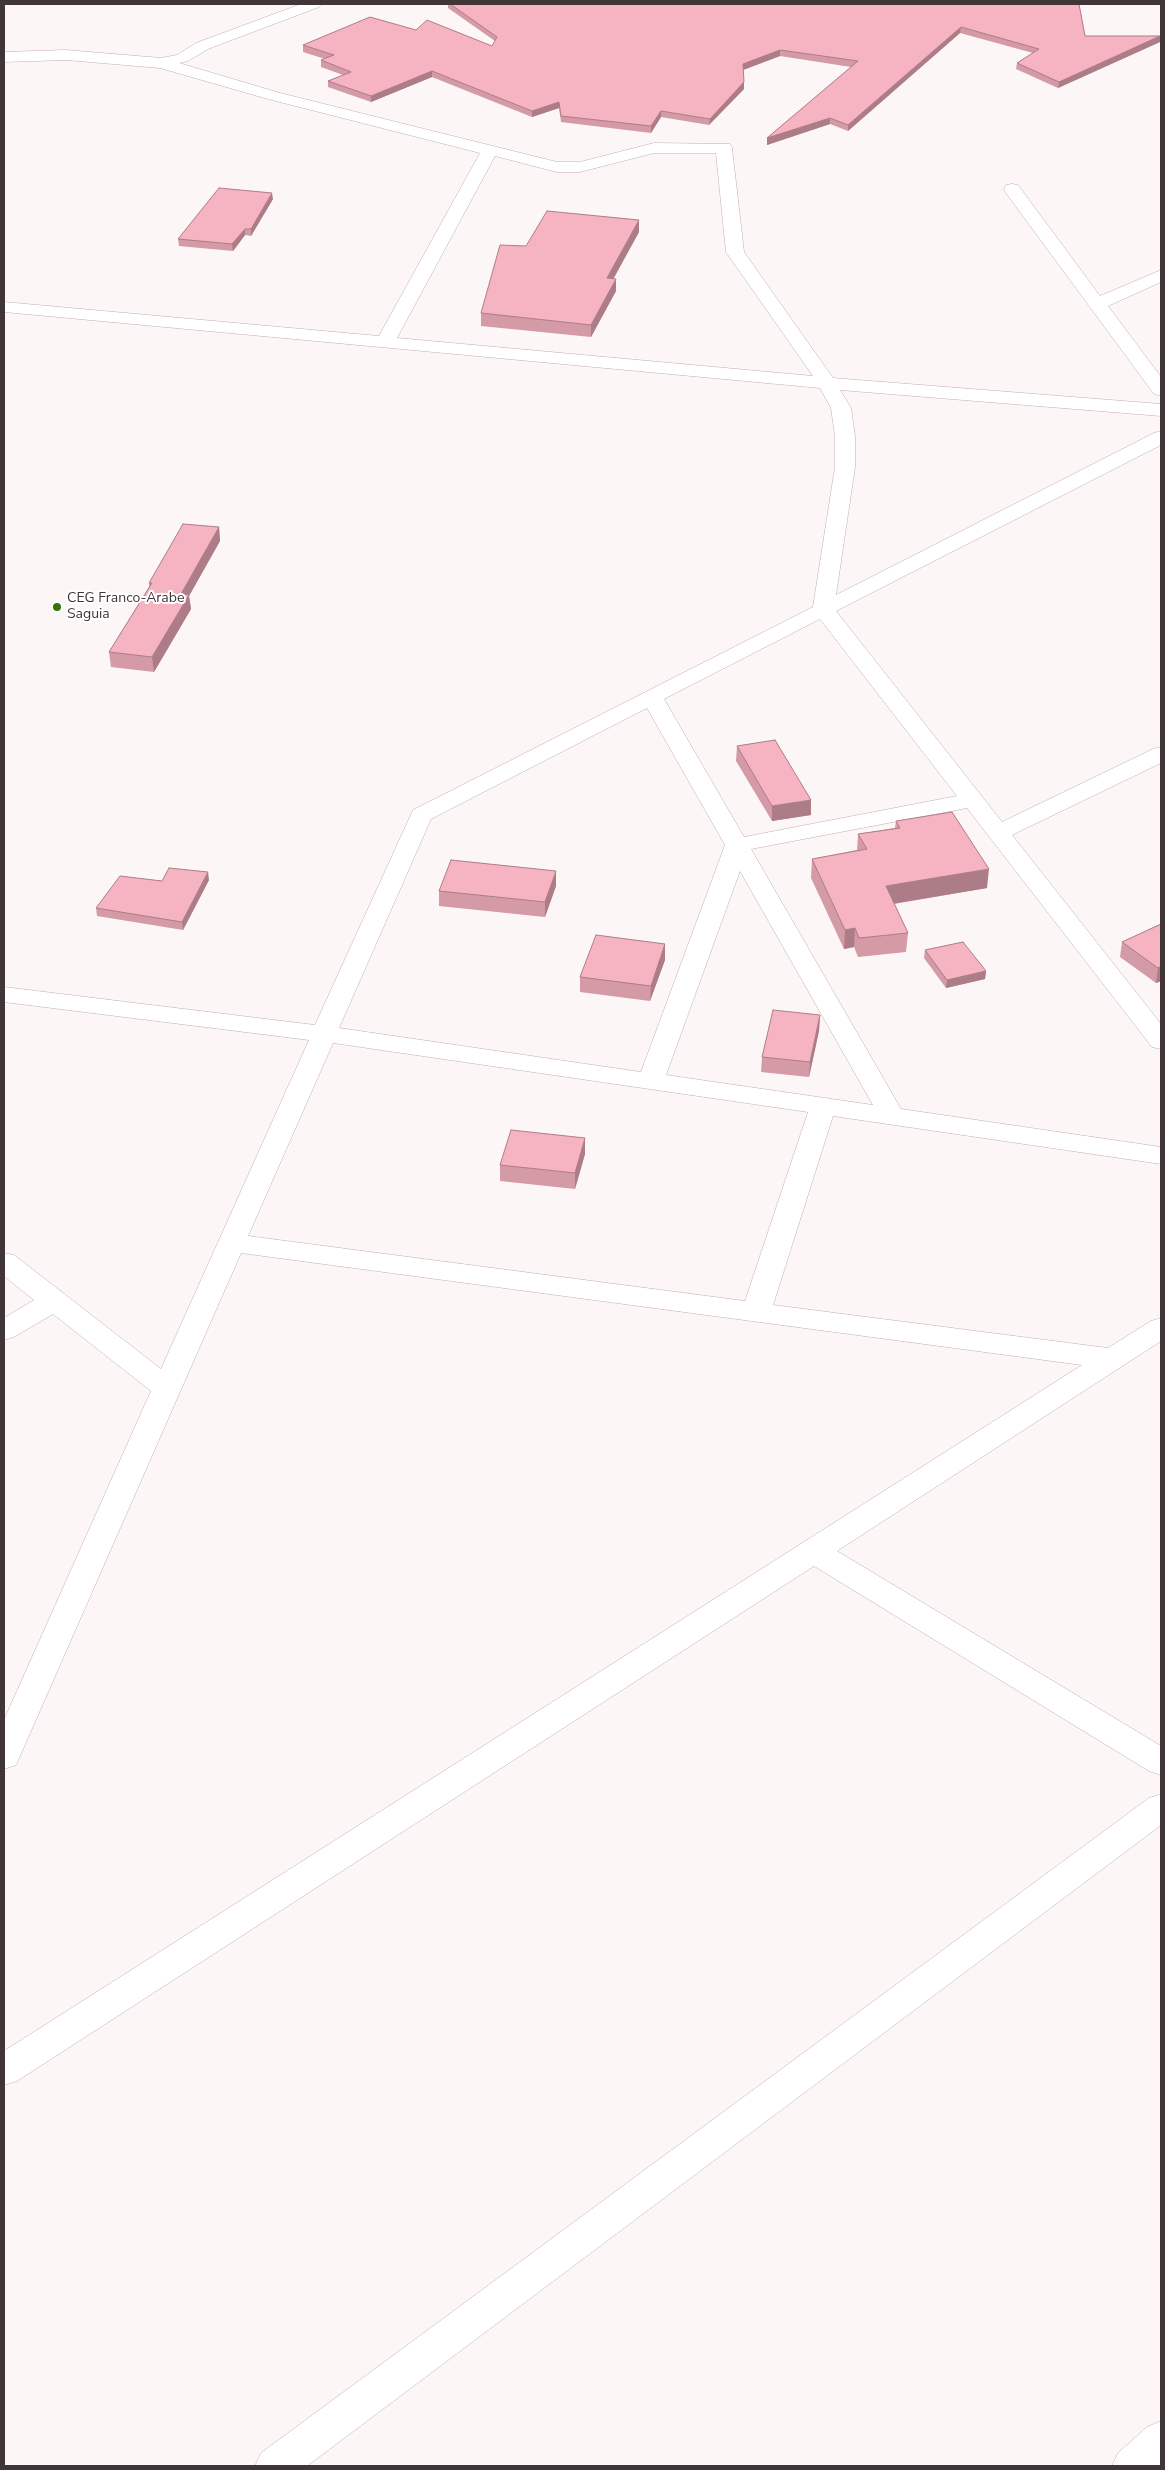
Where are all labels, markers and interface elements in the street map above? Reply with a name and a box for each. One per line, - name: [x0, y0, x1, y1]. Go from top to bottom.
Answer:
- place label: CEG Franco-Arabe Saguia: [67, 591, 184, 624]
- marker: CEG Franco-Arabe Saguia: [51, 601, 63, 613]

